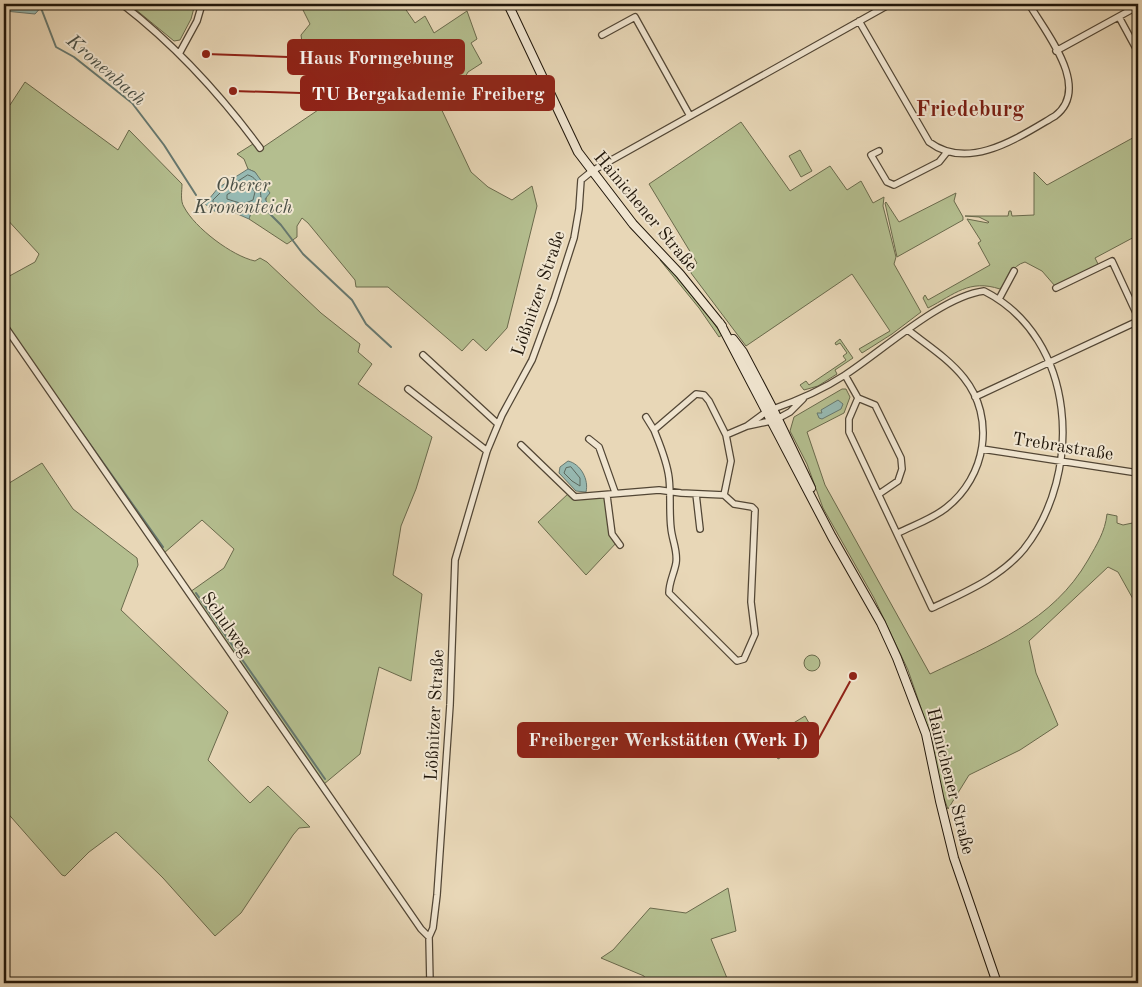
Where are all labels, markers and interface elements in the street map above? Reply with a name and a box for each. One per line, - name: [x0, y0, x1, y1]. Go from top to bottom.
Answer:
- water label: Kronenbach: [61, 31, 149, 110]
- callout: Haus Formgebung: [288, 40, 464, 74]
- text: Haus Formgebung: [298, 50, 454, 69]
- callout: TU Bergakademie Freiberg: [301, 76, 554, 110]
- text: TU Bergakademie Freiberg: [312, 86, 545, 105]
- district label: Friedeburg: [916, 99, 1024, 121]
- street label: Hainichener Straße: [590, 148, 700, 275]
- water label: Oberer Kronenteich: [193, 177, 293, 218]
- street label: Lößnitzer Straße: [509, 228, 569, 358]
- street label: Trebrastraße: [1011, 430, 1115, 464]
- street label: Schulweg: [197, 589, 255, 660]
- street label: Lößnitzer Straße: [423, 649, 447, 781]
- street label: Hainichener Straße: [923, 706, 977, 856]
- callout: Freiberger Werkstätten (Werk I): [518, 723, 818, 757]
- text: Freiberger Werkstätten (Werk I): [528, 732, 808, 751]

